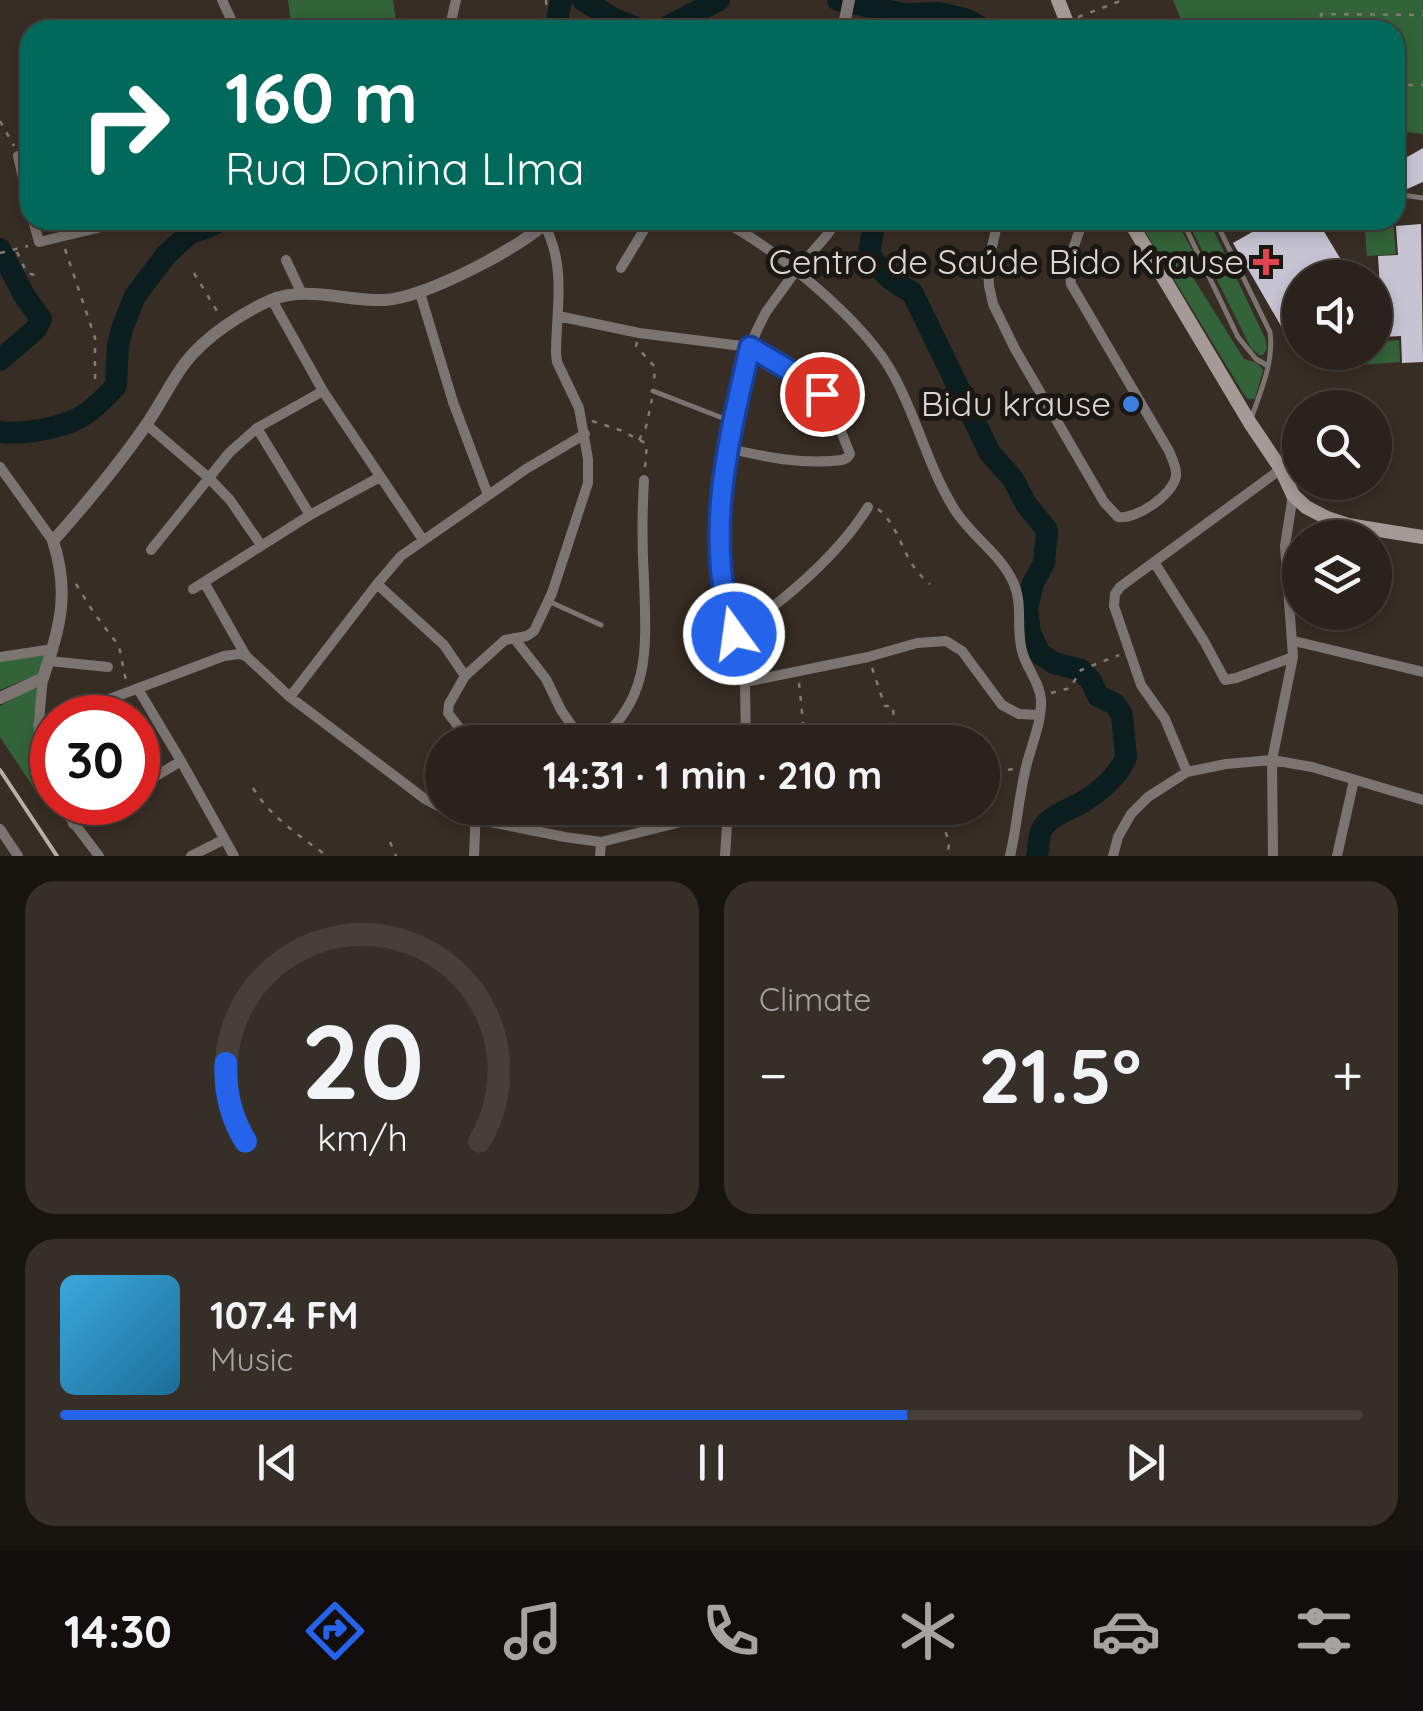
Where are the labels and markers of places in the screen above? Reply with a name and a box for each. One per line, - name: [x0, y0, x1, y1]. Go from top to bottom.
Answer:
- place label: Centro de Saúde Bido Krause: [769, 239, 1244, 283]
- marker: Centro de Saúde Bido Krause: [1253, 249, 1279, 275]
- pin: [780, 352, 865, 437]
- place label: Bidu krause: [921, 381, 1111, 425]
- marker: Bidu krause: [1120, 393, 1142, 415]

